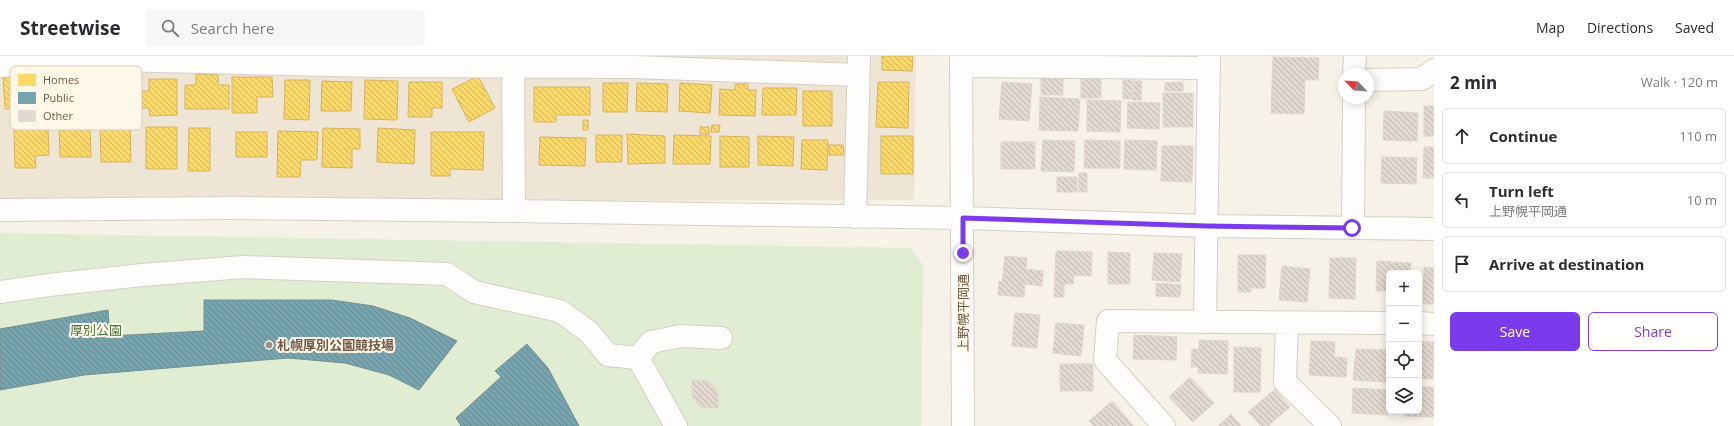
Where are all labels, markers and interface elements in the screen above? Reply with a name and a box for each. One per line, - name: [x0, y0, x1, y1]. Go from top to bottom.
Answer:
- search box: [145, 10, 425, 46]
- text: Streetwise: [20, 15, 121, 41]
- icon: search: [159, 17, 181, 39]
- text: Search here: [191, 18, 274, 38]
- text: Map: [1536, 18, 1565, 37]
- text: Directions: [1587, 18, 1653, 37]
- text: Saved: [1675, 18, 1714, 37]
- legend: [10, 66, 142, 130]
- north arrow: [1338, 68, 1374, 104]
- text: 2 min: [1450, 71, 1497, 94]
- text: Homes: [43, 72, 79, 87]
- text: Walk · 120 m: [1641, 73, 1718, 91]
- text: Public: [43, 90, 74, 105]
- text: Other: [43, 108, 73, 123]
- icon: ahead: [1451, 125, 1473, 147]
- text: Continue: [1489, 126, 1557, 146]
- text: 110 m: [1679, 127, 1717, 145]
- text: Turn left: [1489, 181, 1554, 201]
- icon: left: [1451, 189, 1473, 211]
- text: 10 m: [1687, 191, 1717, 209]
- text: 上野幌平岡通: [1489, 202, 1567, 220]
- route start: [1343, 219, 1361, 237]
- route end: [954, 244, 972, 262]
- icon: arrive: [1451, 253, 1473, 275]
- text: Arrive at destination: [1489, 254, 1644, 274]
- map controls: [1386, 270, 1422, 414]
- button: +: [1386, 270, 1422, 306]
- street label: 上野幌平岡通: [954, 274, 972, 352]
- button: −: [1386, 306, 1422, 342]
- button: Save: [1450, 312, 1580, 351]
- button: Share: [1588, 312, 1718, 351]
- park label: 厚別公園: [70, 321, 122, 339]
- place label: 札幌厚別公園競技場: [277, 336, 394, 354]
- marker: 札幌厚別公園競技場: [264, 340, 274, 350]
- button: locate: [1386, 342, 1422, 378]
- button: layers: [1386, 378, 1422, 414]

